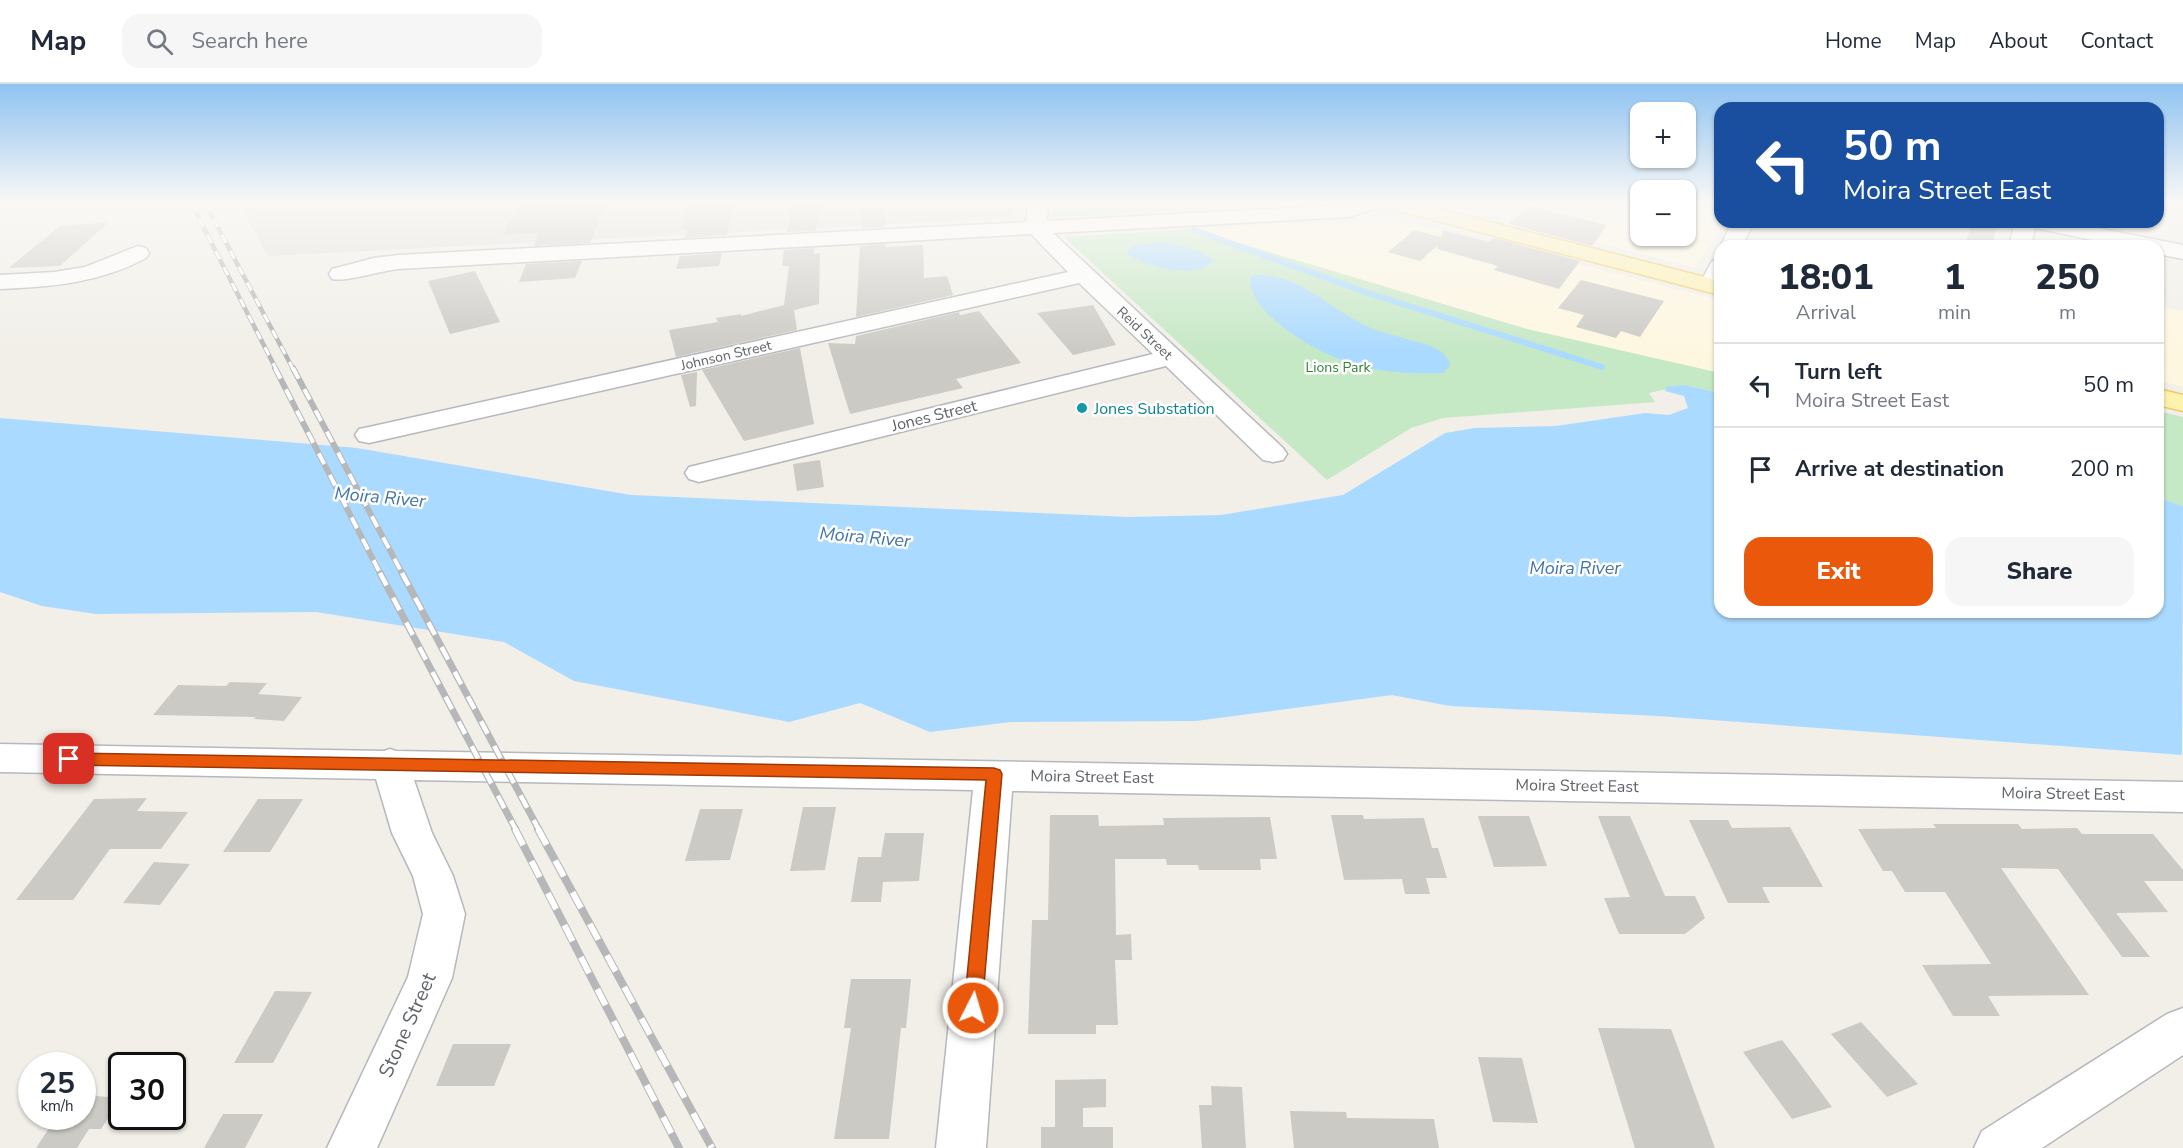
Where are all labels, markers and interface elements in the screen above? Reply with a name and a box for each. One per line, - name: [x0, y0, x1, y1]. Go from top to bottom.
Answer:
- search box: [122, 14, 542, 68]
- text: Map: [30, 22, 86, 60]
- icon: search: [143, 25, 176, 58]
- text: Search here: [191, 26, 308, 56]
- text: Home: [1825, 27, 1882, 55]
- text: Map: [1915, 27, 1956, 55]
- text: About: [1989, 27, 2047, 55]
- text: Contact: [2080, 27, 2153, 55]
- map controls: [1630, 102, 1696, 246]
- button: +: [1630, 102, 1696, 168]
- text: 50 m: [1843, 118, 1942, 175]
- icon: left: [1744, 126, 1822, 204]
- text: Moira Street East: [1843, 172, 2051, 209]
- button: −: [1630, 180, 1696, 246]
- text: 18:01: [1778, 253, 1874, 302]
- text: 1: [1944, 253, 1965, 302]
- text: 250: [2035, 253, 2100, 302]
- text: Arrival: [1796, 299, 1856, 326]
- text: min: [1938, 299, 1971, 326]
- text: m: [2059, 299, 2076, 326]
- street label: Reid Street: [1113, 303, 1177, 364]
- street label: Johnson Street: [678, 336, 773, 375]
- text: Turn left: [1795, 357, 1882, 387]
- park label: Lions Park: [1306, 358, 1371, 377]
- icon: left: [1744, 369, 1777, 402]
- text: 50 m: [2083, 370, 2134, 400]
- text: Moira Street East: [1795, 387, 1949, 414]
- street label: Jones Street: [888, 395, 980, 437]
- place label: Jones Substation: [1093, 398, 1215, 420]
- marker: Jones Substation: [1075, 401, 1089, 415]
- icon: arrive: [1744, 453, 1777, 486]
- text: Arrive at destination: [1795, 454, 2004, 484]
- text: 200 m: [2070, 454, 2134, 484]
- water label: Moira River: [333, 481, 427, 513]
- water label: Moira River: [818, 521, 912, 553]
- button: Exit: [1744, 537, 1933, 606]
- button: Share: [1945, 537, 2134, 606]
- water label: Moira River: [1529, 556, 1621, 580]
- pin: [43, 733, 94, 784]
- icon: arrive: [52, 742, 85, 775]
- street label: Moira Street East: [1030, 765, 1154, 789]
- street label: Moira Street East: [1515, 774, 1639, 798]
- street label: Moira Street East: [2001, 782, 2125, 806]
- street label: Stone Street: [372, 968, 443, 1082]
- position arrow: [941, 976, 1005, 1040]
- speed limit sign: 30: [108, 1052, 186, 1130]
- text: 25: [39, 1063, 75, 1104]
- text: km/h: [40, 1096, 74, 1116]

